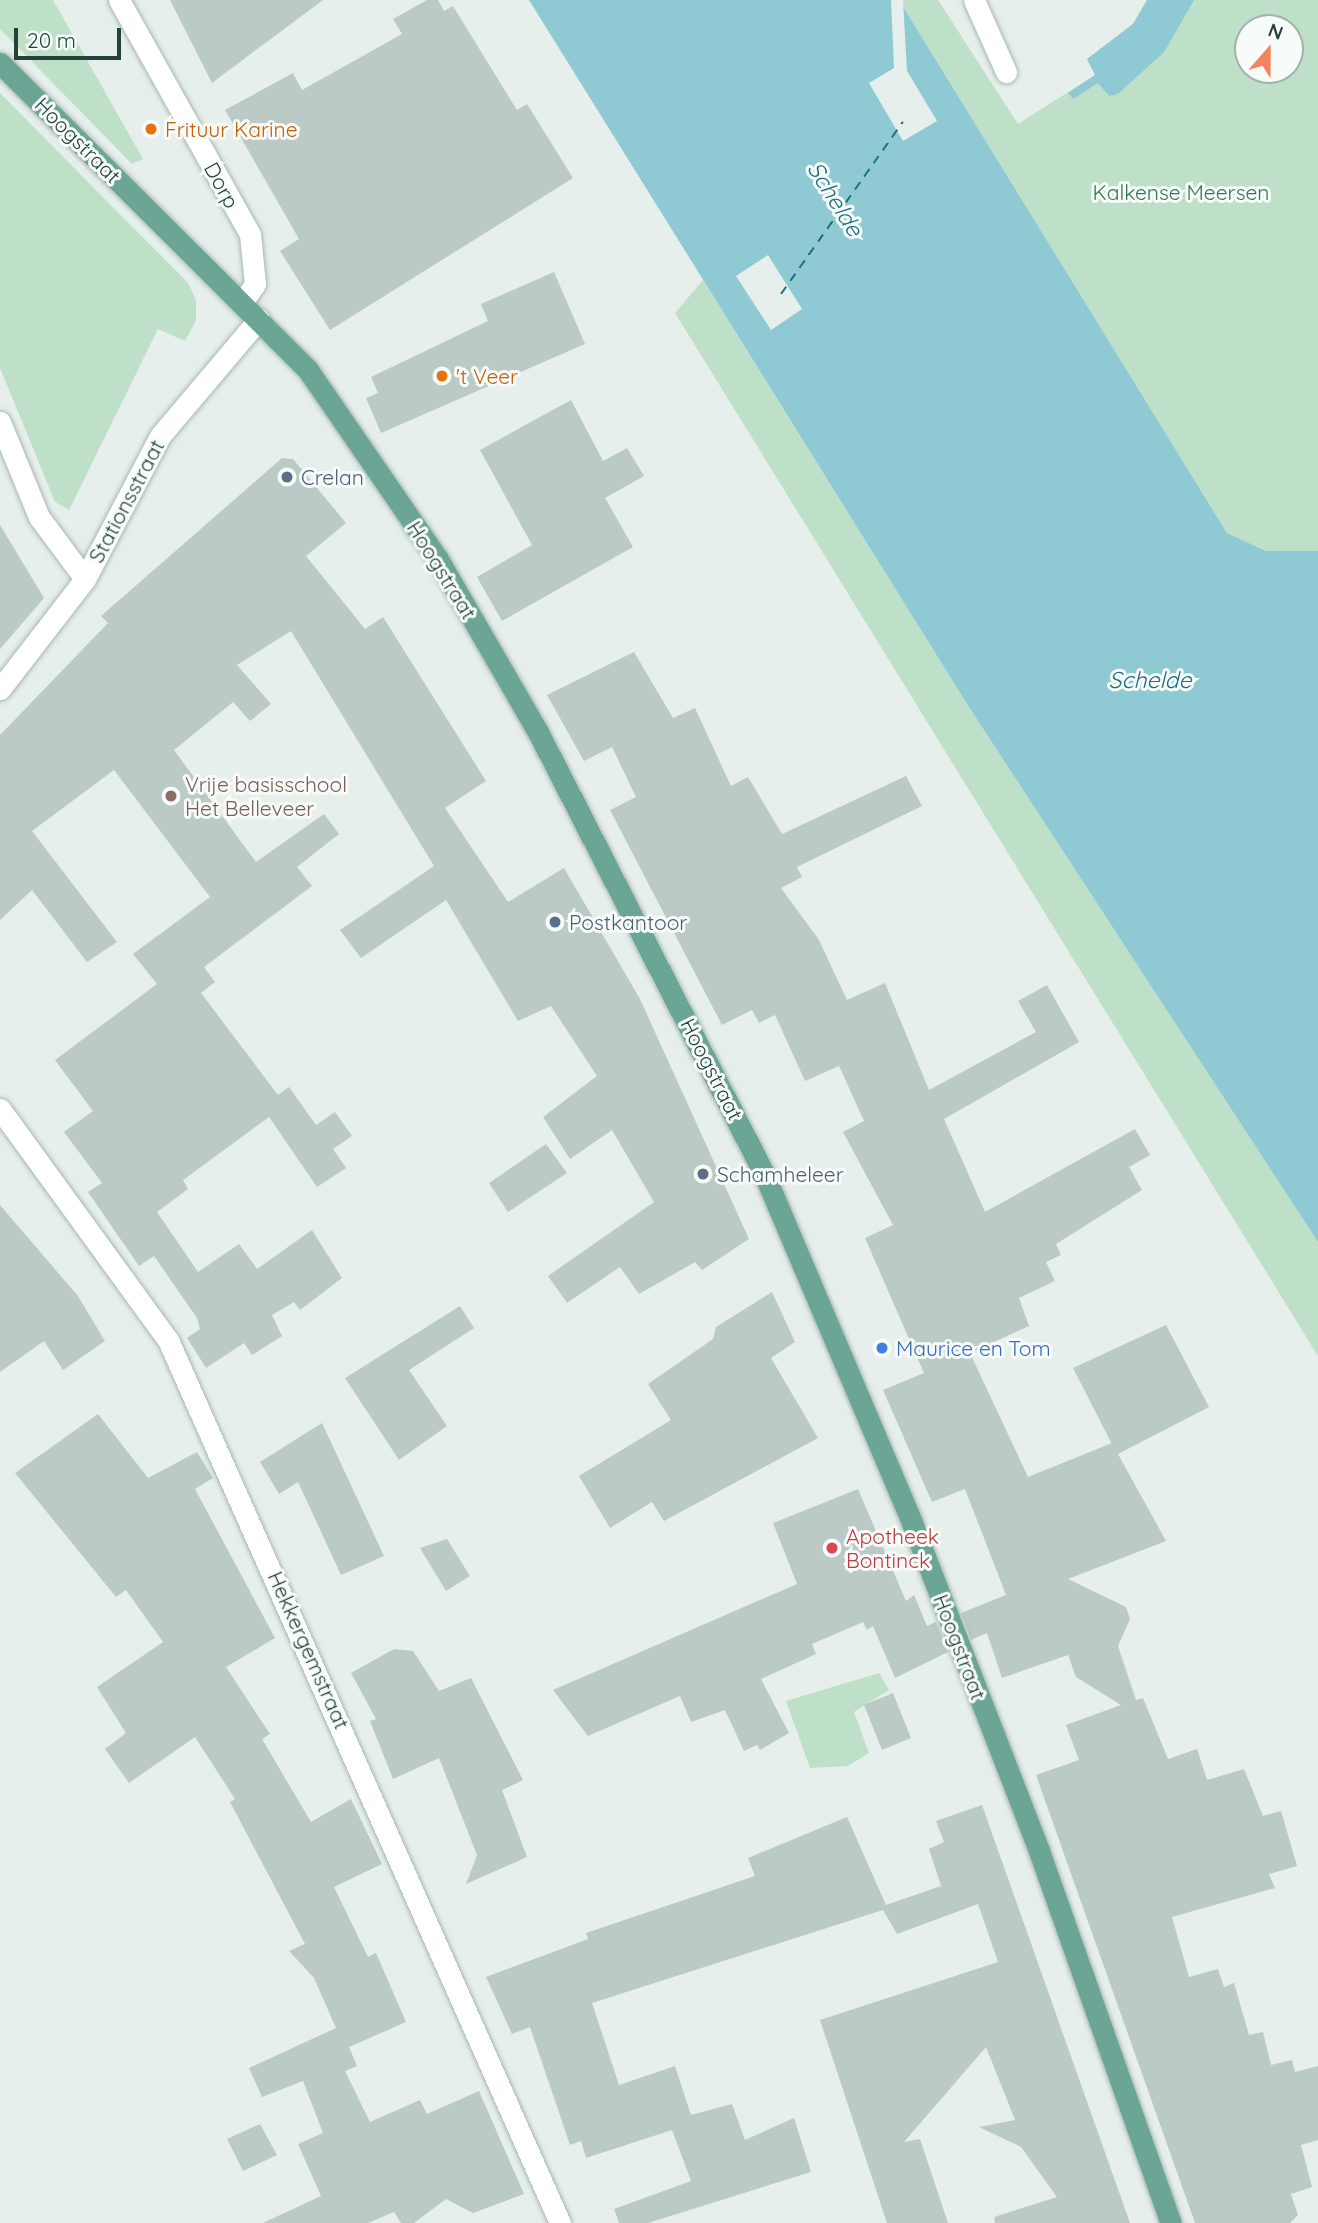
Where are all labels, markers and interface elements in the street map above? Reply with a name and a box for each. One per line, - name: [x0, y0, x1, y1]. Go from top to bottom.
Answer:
- scale bar: [18, 14, 124, 58]
- north arrow: [1234, 14, 1304, 84]
- text: N: [1265, 18, 1287, 45]
- text: 20 m: [27, 27, 76, 53]
- street label: Hoogstraat: [30, 92, 126, 188]
- place label: Frituur Karine: [165, 116, 298, 142]
- marker: Frituur Karine: [143, 121, 159, 137]
- water label: Schelde: [801, 157, 869, 241]
- street label: Dorp: [199, 158, 245, 212]
- park label: Kalkense Meersen: [1093, 179, 1269, 205]
- place label: 't Veer: [456, 363, 518, 389]
- marker: 't Veer: [434, 368, 450, 384]
- street label: Stationsstraat: [83, 435, 169, 567]
- place label: Crelan: [301, 464, 364, 490]
- marker: Crelan: [279, 469, 295, 485]
- street label: Hoogstraat: [402, 516, 482, 624]
- water label: Schelde: [1109, 666, 1191, 694]
- place label: Vrije basisschool Het Belleveer: [185, 771, 347, 821]
- marker: Vrije basisschool Het Belleveer: [163, 788, 179, 804]
- place label: Postkantoor: [569, 909, 687, 935]
- marker: Postkantoor: [547, 914, 563, 930]
- street label: Hoogstraat: [676, 1014, 748, 1124]
- place label: Schamheleer: [717, 1161, 844, 1187]
- marker: Schamheleer: [695, 1166, 711, 1182]
- place label: Maurice en Tom: [896, 1335, 1051, 1361]
- marker: Maurice en Tom: [874, 1340, 890, 1356]
- place label: Apotheek Bontinck: [846, 1523, 939, 1573]
- marker: Apotheek Bontinck: [824, 1540, 840, 1556]
- street label: Hekkergemstraat: [263, 1567, 355, 1733]
- street label: Hoogstraat: [928, 1591, 992, 1703]

